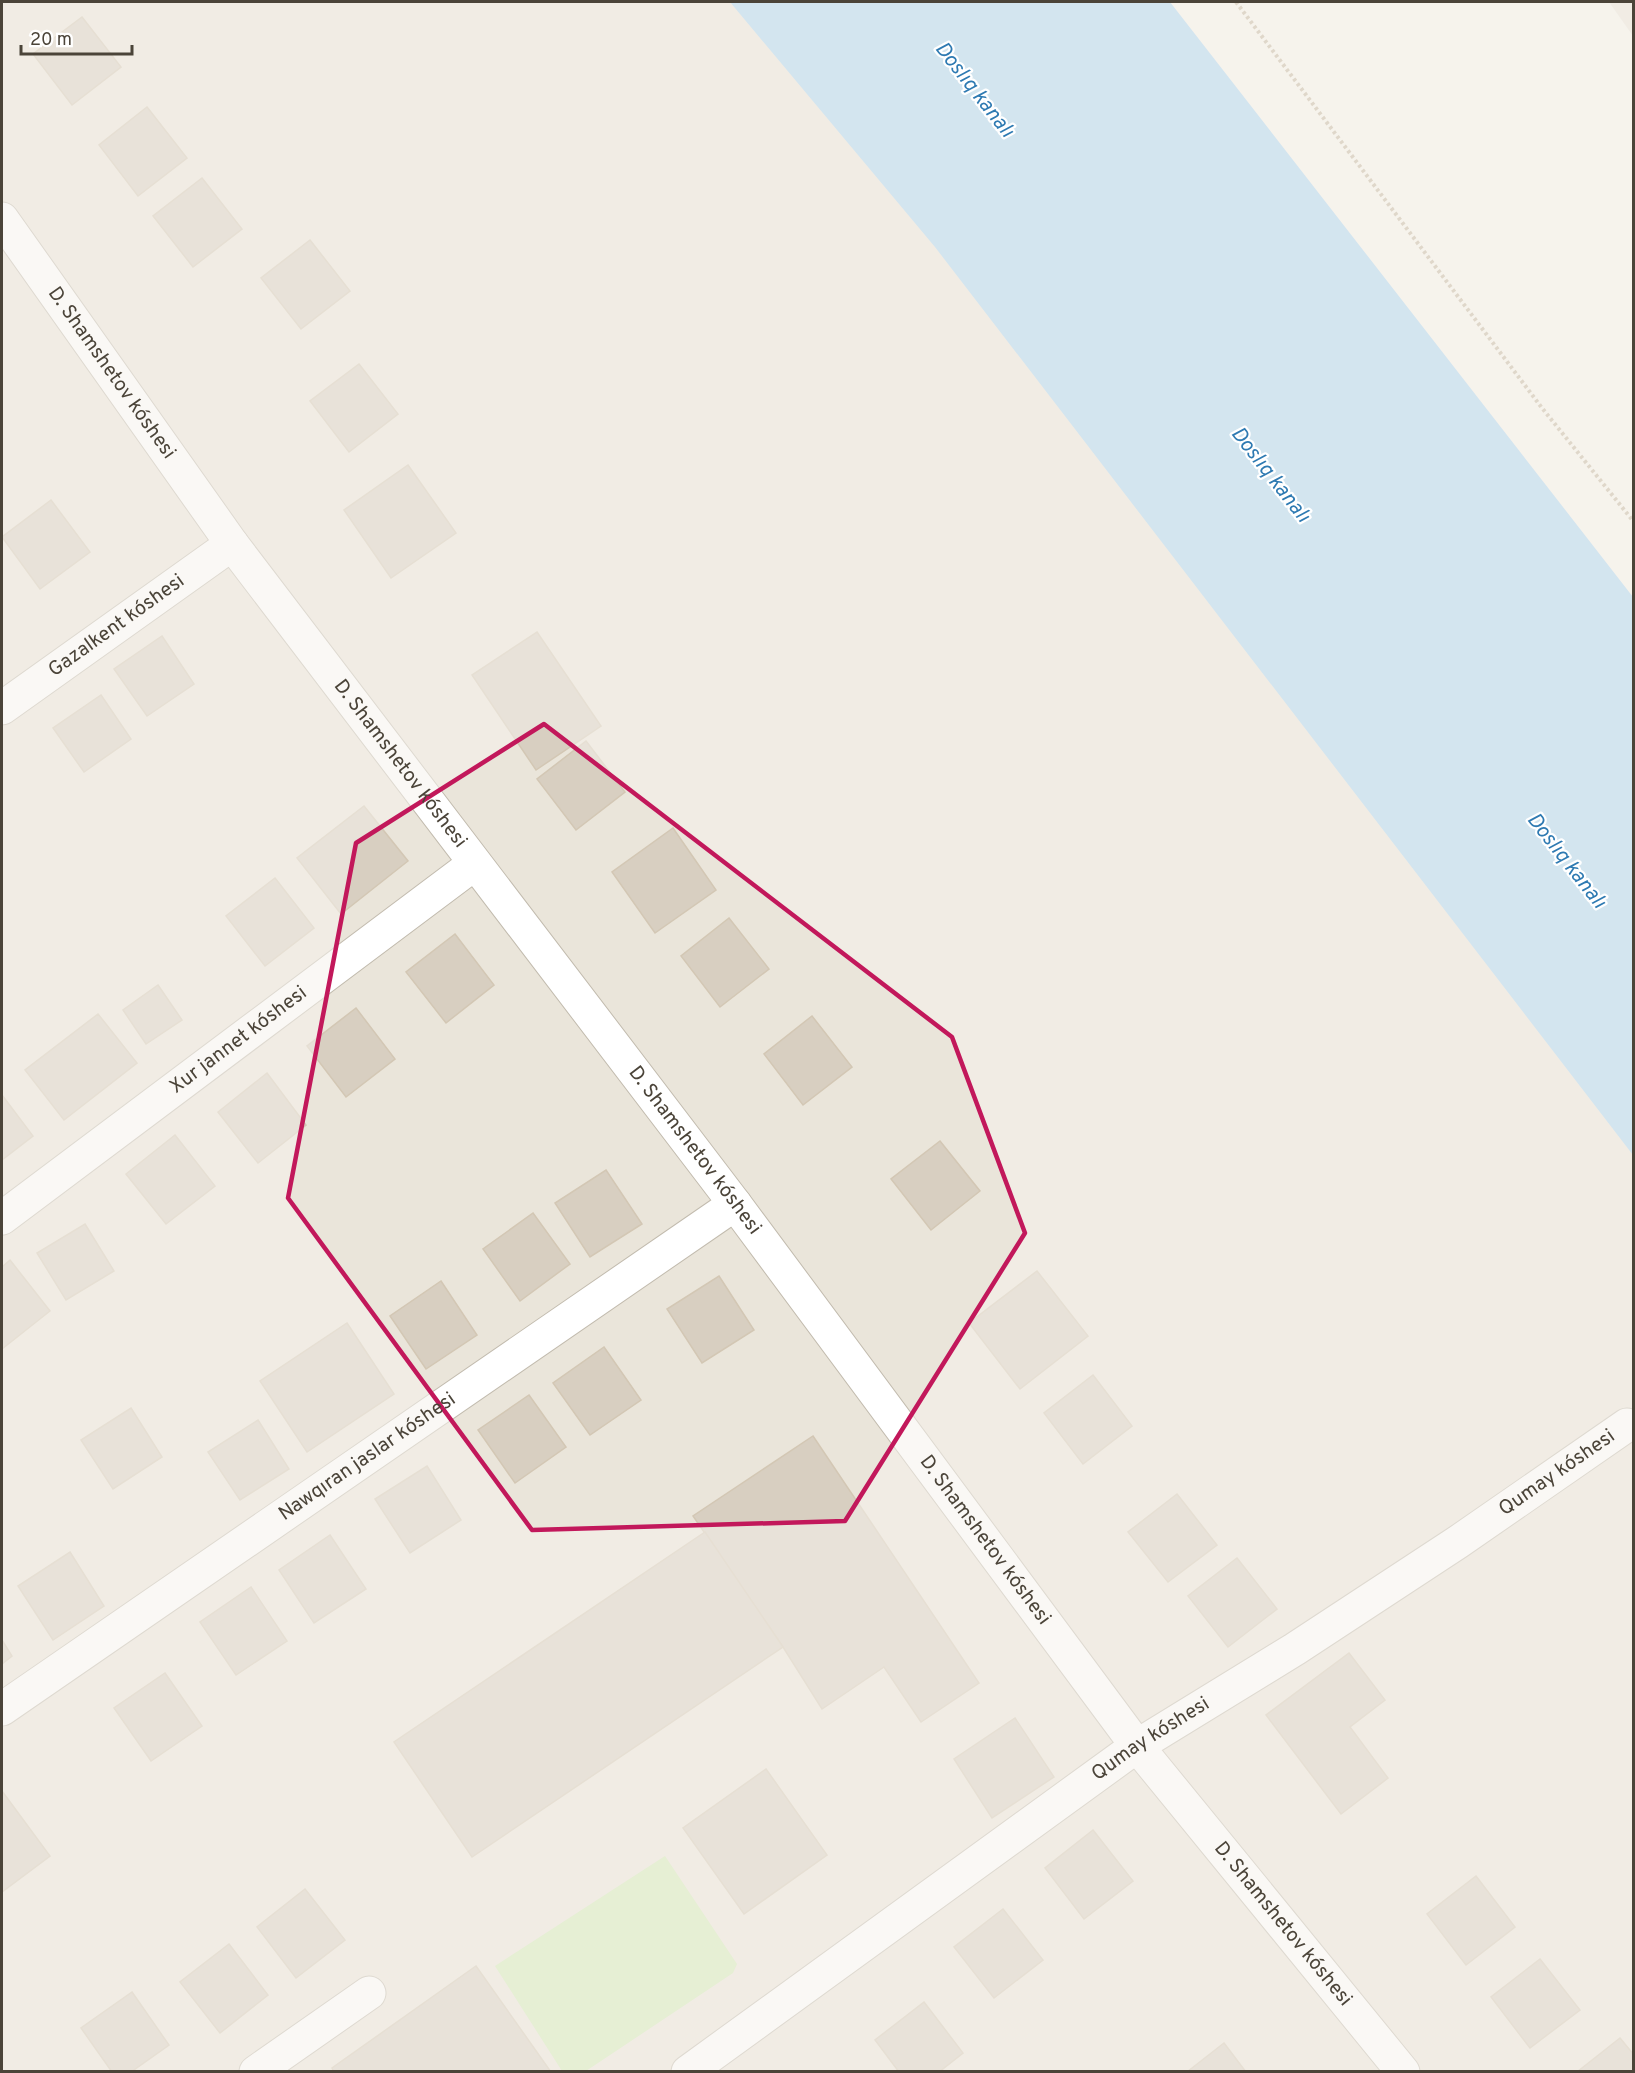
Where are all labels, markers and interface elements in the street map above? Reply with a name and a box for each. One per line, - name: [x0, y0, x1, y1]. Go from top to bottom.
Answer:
- scale bar: [21, 18, 132, 56]
- text: 20 m: [30, 29, 72, 52]
- water label: Doslıq kanalı: [928, 37, 1020, 144]
- street label: D. Shamshetov kóshesi: [41, 282, 181, 465]
- water label: Doslıq kanalı: [1224, 422, 1316, 529]
- street label: Gazalkent kóshesi: [43, 569, 190, 684]
- street label: D. Shamshetov kóshesi: [327, 675, 472, 854]
- water label: Doslıq kanalı: [1520, 808, 1612, 915]
- street label: Xur jannet kóshesi: [165, 981, 313, 1100]
- street label: D. Shamshetov kóshesi: [622, 1061, 767, 1240]
- street label: Nawqıran jaslar kóshesi: [274, 1387, 461, 1527]
- street label: Qumay kóshesi: [1494, 1424, 1621, 1523]
- street label: D. Shamshetov kóshesi: [913, 1450, 1056, 1631]
- street label: Qumay kóshesi: [1087, 1691, 1215, 1788]
- street label: D. Shamshetov kóshesi: [1208, 1837, 1357, 2012]

